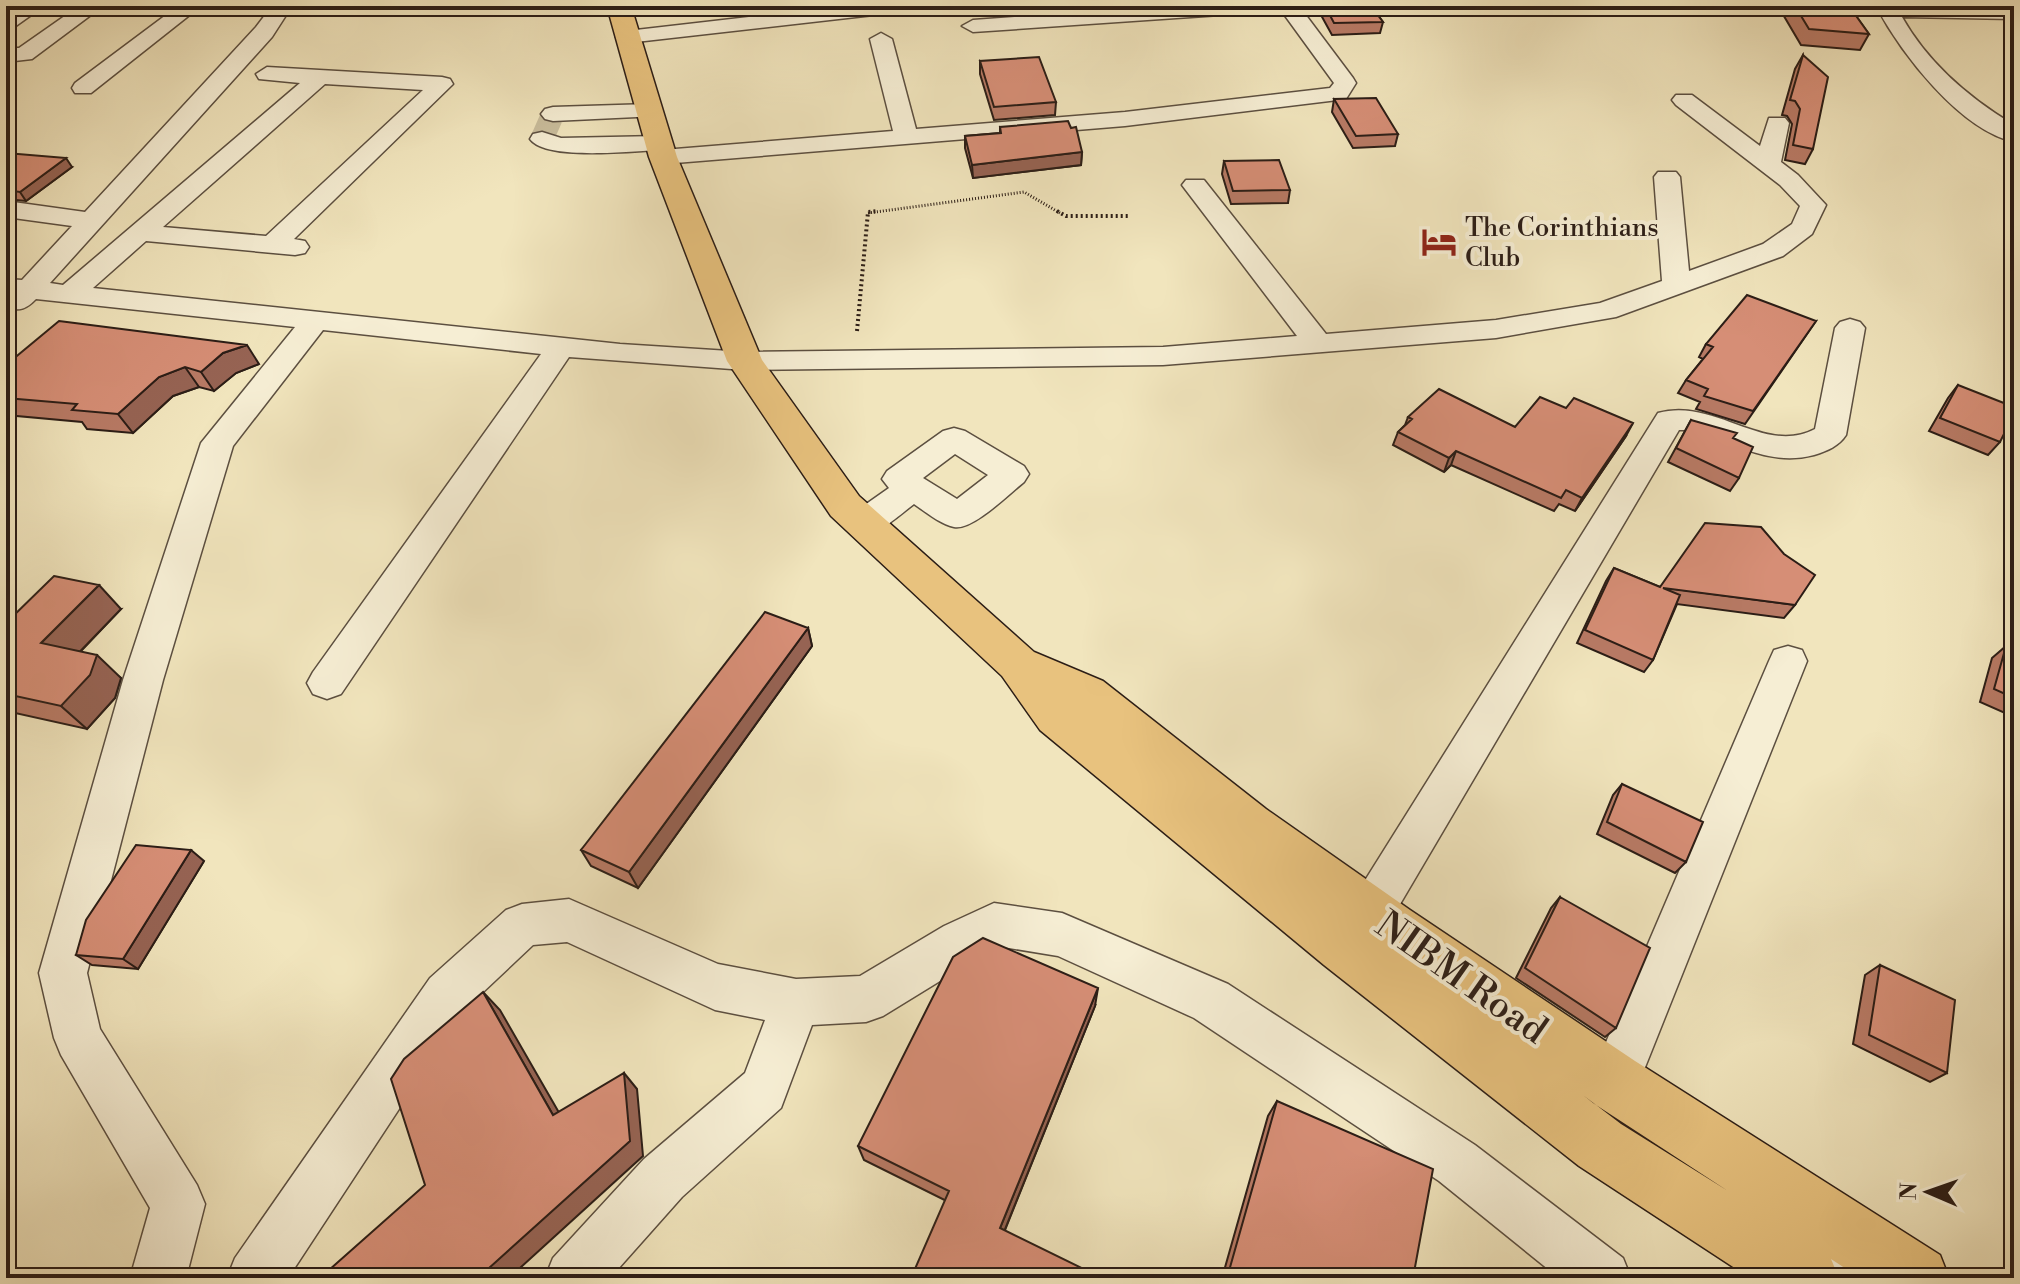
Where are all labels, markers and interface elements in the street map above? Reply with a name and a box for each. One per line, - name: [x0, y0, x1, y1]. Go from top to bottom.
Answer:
- place label: The Corinthians Club: [1465, 212, 1659, 274]
- hotel icon: The Corinthians Club: [1420, 223, 1458, 261]
- street label: NIBM Road: [1366, 902, 1556, 1055]
- north arrow: [1888, 1152, 1968, 1232]
- text: N: [1896, 1182, 1923, 1201]

